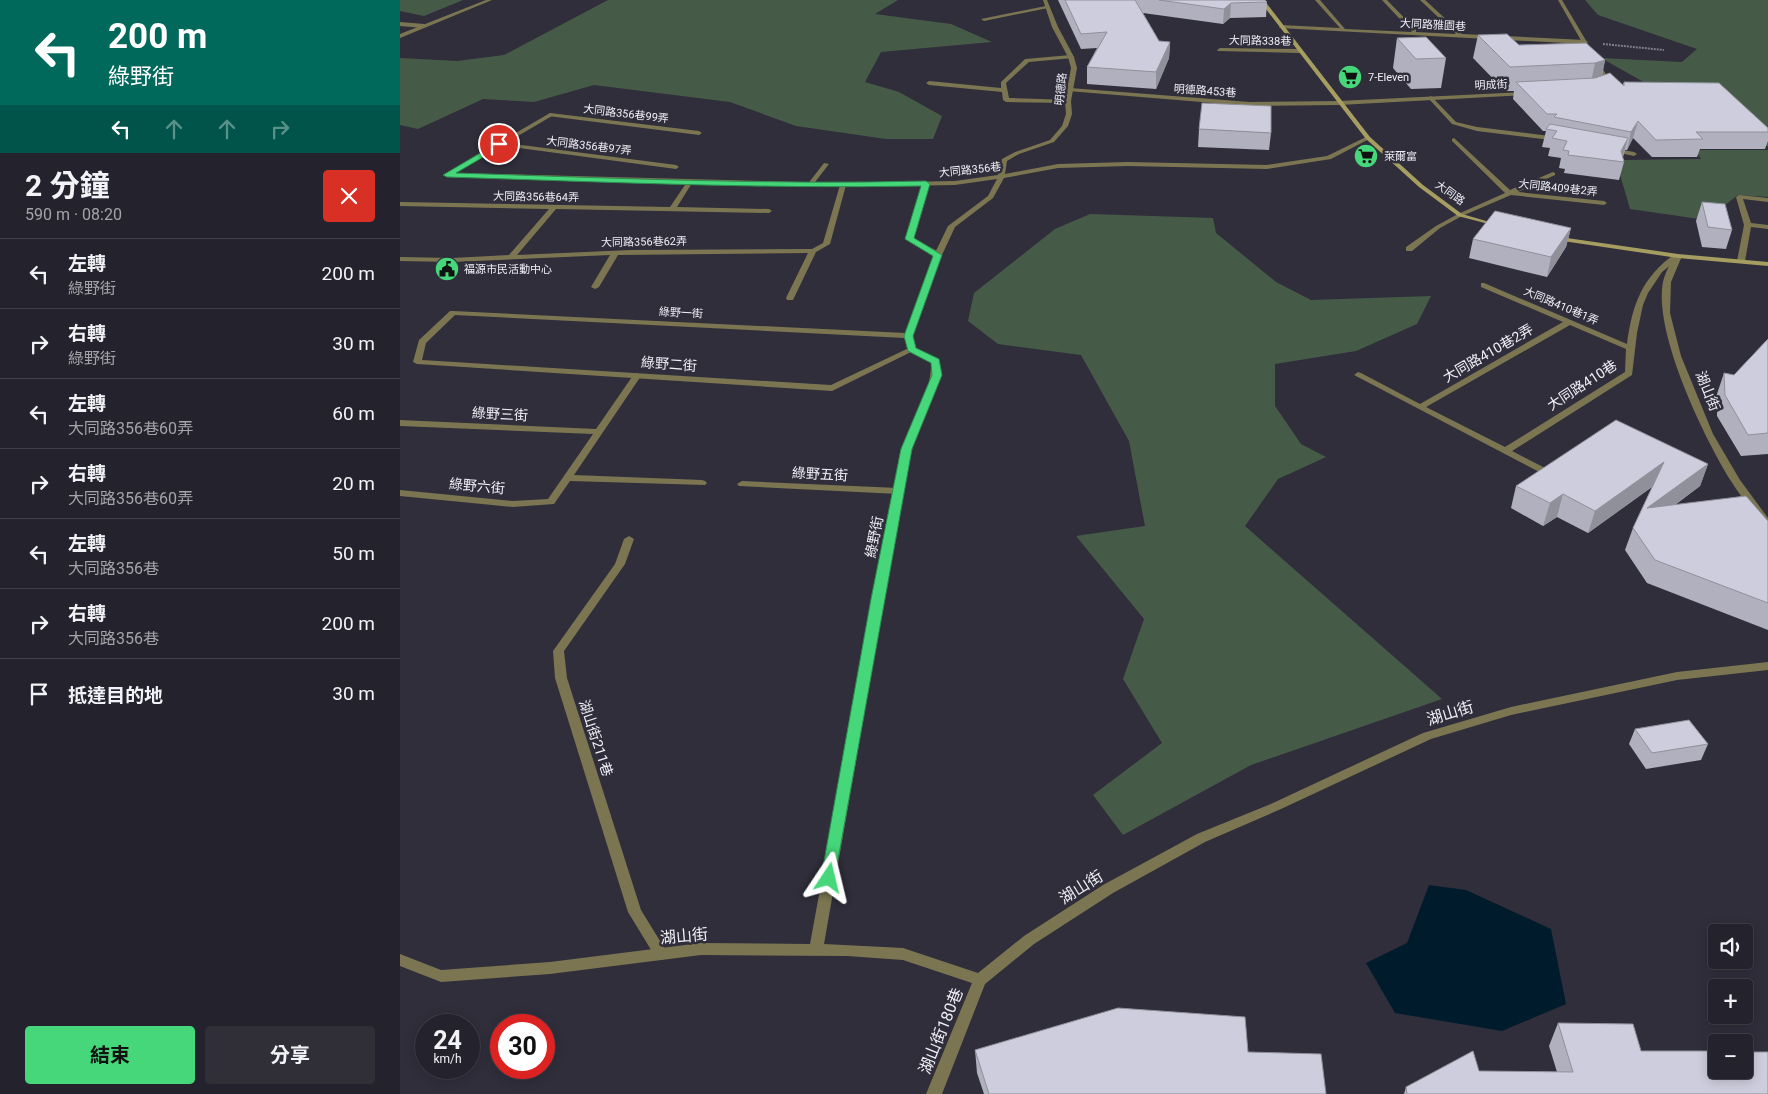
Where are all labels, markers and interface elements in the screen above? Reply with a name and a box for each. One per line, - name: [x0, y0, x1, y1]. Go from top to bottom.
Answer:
- text: 200 m: [108, 16, 207, 57]
- street label: 大同路雅園巷: [1400, 17, 1466, 33]
- icon: left: [25, 20, 90, 85]
- street label: 大同路338巷: [1229, 34, 1291, 48]
- text: 綠野街: [108, 64, 174, 89]
- supermarket icon: 7-Eleven: [1337, 64, 1363, 90]
- place label: 7-Eleven: [1368, 71, 1409, 84]
- street label: 明德路: [1053, 72, 1069, 106]
- street label: 明成街: [1474, 78, 1508, 92]
- street label: 明德路453巷: [1173, 82, 1237, 100]
- street label: 大同路356巷99弄: [583, 102, 669, 126]
- icon: left: [107, 115, 135, 143]
- icon: ahead: [160, 115, 188, 143]
- icon: ahead: [213, 115, 241, 143]
- icon: right: [266, 115, 294, 143]
- pin: [478, 123, 520, 165]
- icon: arrive: [485, 130, 513, 158]
- street label: 大同路356巷97弄: [546, 134, 632, 158]
- supermarket icon: 萊爾富: [1353, 143, 1379, 169]
- place label: 萊爾富: [1384, 150, 1417, 163]
- street label: 大同路356巷: [938, 160, 1002, 180]
- text: 2 分鐘: [25, 168, 110, 203]
- button: close: [323, 170, 375, 222]
- street label: 大同路409巷2弄: [1518, 177, 1598, 199]
- street label: 大同路: [1433, 178, 1467, 208]
- street label: 大同路356巷64弄: [493, 190, 579, 204]
- text: 590 m · 08:20: [25, 205, 122, 224]
- street label: 大同路356巷62弄: [601, 235, 687, 249]
- text: 左轉: [68, 252, 106, 275]
- public building icon: 福源市民活動中心: [434, 256, 460, 282]
- icon: left: [25, 260, 53, 288]
- text: 200 m: [322, 262, 375, 285]
- place label: 福源市民活動中心: [464, 263, 552, 276]
- text: 綠野街: [68, 279, 116, 298]
- street label: 大同路410巷1弄: [1522, 284, 1600, 328]
- street label: 綠野一街: [659, 305, 703, 321]
- street label: 大同路410巷2弄: [1440, 321, 1536, 385]
- text: 右轉: [68, 322, 106, 345]
- icon: right: [25, 330, 53, 358]
- text: 30 m: [332, 332, 375, 355]
- text: 綠野街: [68, 349, 116, 368]
- street label: 綠野二街: [641, 354, 697, 374]
- street label: 大同路410巷: [1544, 357, 1620, 413]
- street label: 湖山街: [1693, 369, 1723, 413]
- text: 左轉: [68, 392, 106, 415]
- icon: left: [25, 400, 53, 428]
- text: 60 m: [332, 402, 375, 425]
- street label: 綠野三街: [472, 405, 528, 423]
- text: 大同路356巷60弄: [68, 419, 193, 438]
- text: 右轉: [68, 462, 106, 485]
- street label: 綠野五街: [792, 465, 848, 483]
- icon: right: [25, 470, 53, 498]
- text: 20 m: [332, 472, 375, 495]
- street label: 綠野六街: [448, 476, 506, 496]
- text: 大同路356巷60弄: [68, 489, 193, 508]
- street label: 綠野街: [862, 515, 886, 559]
- text: 左轉: [68, 532, 106, 555]
- icon: left: [25, 540, 53, 568]
- text: 50 m: [332, 542, 375, 565]
- text: 大同路356巷: [68, 559, 159, 578]
- text: 右轉: [68, 602, 106, 625]
- icon: right: [25, 610, 53, 638]
- text: 200 m: [322, 612, 375, 635]
- text: 大同路356巷: [68, 629, 159, 648]
- icon: arrive: [25, 680, 53, 708]
- text: 30 m: [332, 682, 375, 705]
- text: 抵達目的地: [68, 684, 163, 707]
- street label: 湖山街: [1424, 697, 1476, 729]
- street label: 湖山街211巷: [576, 698, 616, 778]
- position arrow: [802, 851, 854, 903]
- street label: 湖山街: [1056, 866, 1106, 908]
- street label: 湖山街: [659, 924, 709, 948]
- map controls: [1708, 924, 1753, 1079]
- button: sound: [1708, 924, 1753, 969]
- button: +: [1708, 979, 1753, 1024]
- street label: 湖山街180巷: [915, 985, 967, 1077]
- speed limit sign: 30: [490, 1014, 555, 1079]
- button: 結束: [25, 1026, 195, 1084]
- button: 分享: [205, 1026, 375, 1084]
- text: 24: [433, 1026, 462, 1055]
- button: −: [1708, 1034, 1753, 1079]
- text: km/h: [433, 1052, 462, 1066]

